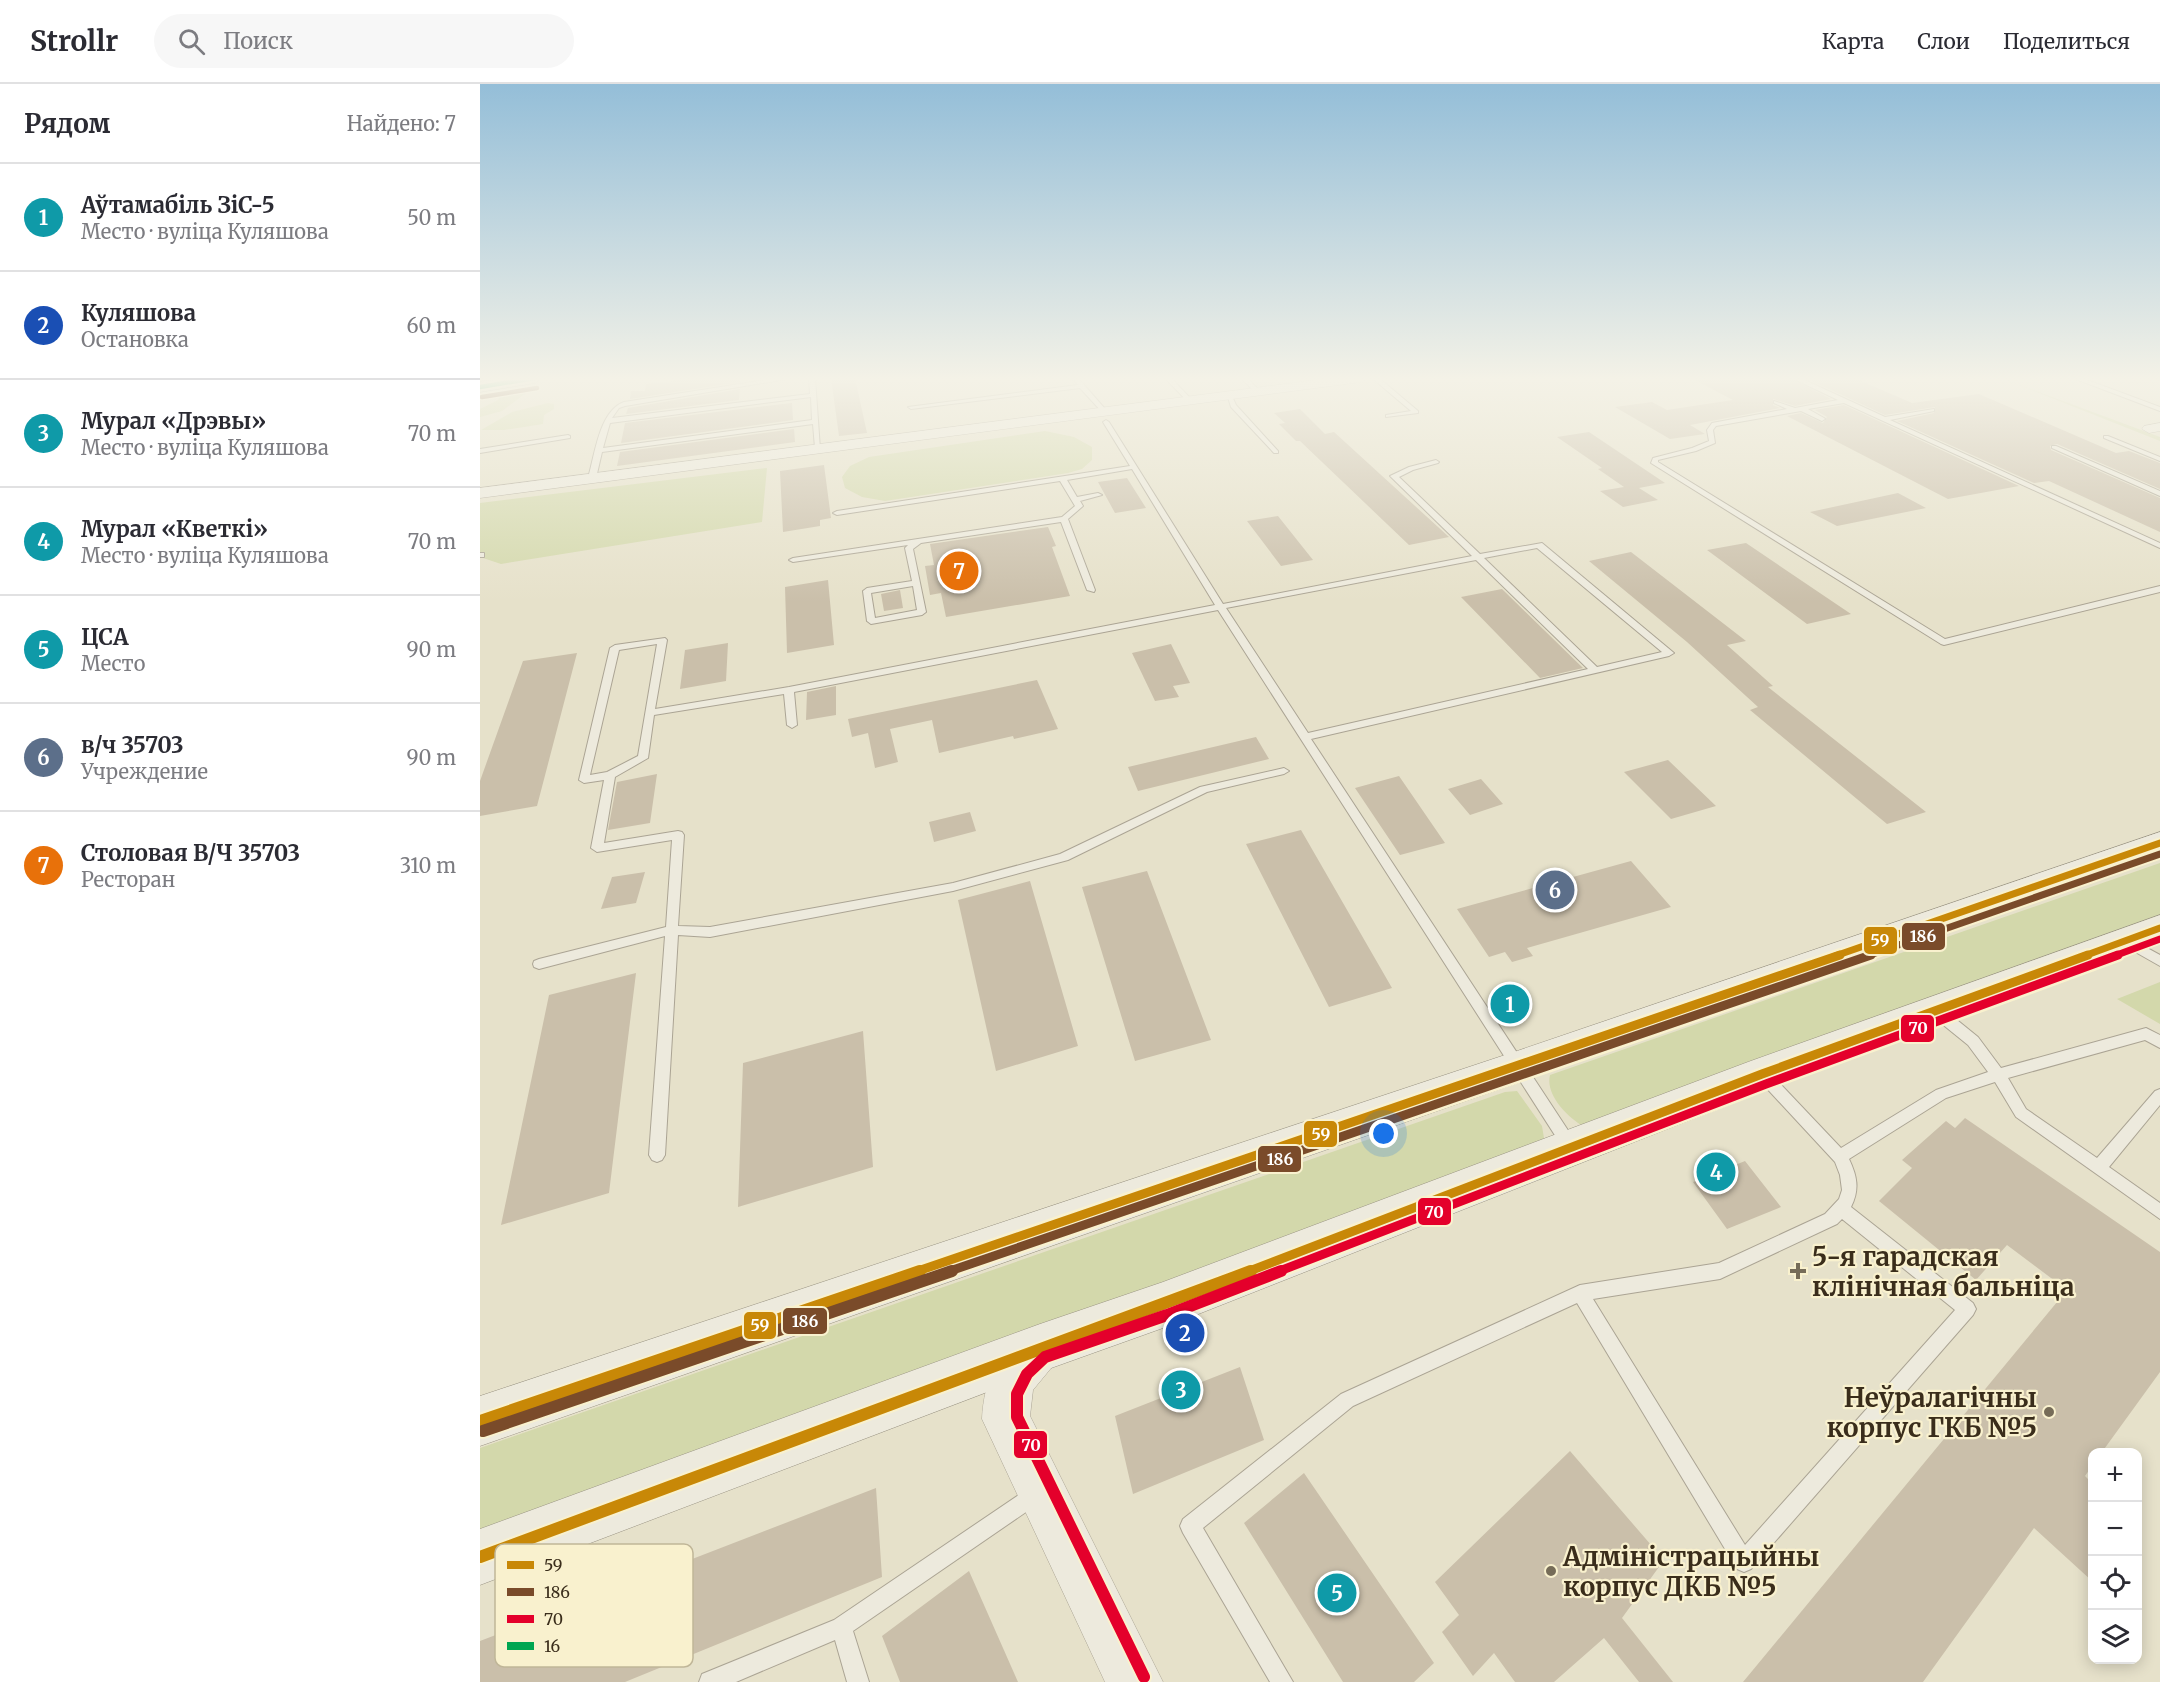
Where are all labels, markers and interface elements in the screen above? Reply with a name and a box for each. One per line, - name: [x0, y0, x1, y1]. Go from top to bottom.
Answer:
- search box: [154, 14, 574, 68]
- text: Strollr: [30, 23, 118, 59]
- icon: search: [175, 25, 208, 58]
- text: Поиск: [223, 27, 293, 55]
- text: Карта: [1822, 28, 1884, 55]
- text: Слои: [1917, 28, 1970, 55]
- text: Поделиться: [2003, 28, 2130, 55]
- text: Рядом: [24, 107, 110, 140]
- text: Найдено: 7: [347, 111, 456, 136]
- text: Аўтамабіль ЗіС-5: [81, 191, 275, 219]
- text: 1: [39, 205, 48, 230]
- text: 50 m: [407, 205, 456, 230]
- text: Место · вуліца Куляшова: [81, 219, 329, 244]
- text: Куляшова: [81, 299, 196, 327]
- text: 2: [38, 313, 49, 338]
- text: 60 m: [406, 313, 456, 338]
- text: Остановка: [81, 327, 189, 352]
- text: Мурал «Дрэвы»: [81, 407, 266, 435]
- text: 3: [38, 421, 49, 446]
- text: 70 m: [408, 421, 456, 446]
- text: Место · вуліца Куляшова: [81, 435, 329, 460]
- text: Мурал «Кветкі»: [81, 515, 268, 543]
- text: 4: [37, 529, 50, 554]
- text: 70 m: [408, 529, 456, 554]
- text: Место · вуліца Куляшова: [81, 543, 329, 568]
- pin: 7: [940, 548, 978, 594]
- text: ЦСА: [81, 623, 129, 651]
- text: 5: [38, 637, 49, 662]
- text: 90 m: [406, 637, 456, 662]
- text: Место: [81, 651, 145, 676]
- text: в/ч 35703: [81, 731, 184, 759]
- text: 6: [37, 745, 50, 770]
- text: 90 m: [406, 745, 456, 770]
- text: Учреждение: [81, 759, 208, 784]
- text: Столовая В/Ч 35703: [81, 839, 300, 867]
- text: 7: [38, 853, 50, 878]
- text: 310 m: [400, 853, 456, 878]
- text: Ресторан: [81, 867, 175, 892]
- pin: 6: [1536, 868, 1574, 912]
- line badge: 186: [1901, 922, 1946, 951]
- line badge: 59: [1863, 926, 1898, 955]
- text: 186: [1910, 926, 1936, 946]
- text: 59: [1871, 930, 1890, 950]
- pin: 1: [1490, 982, 1530, 1026]
- line badge: 70: [1900, 1014, 1935, 1043]
- text: 70: [1908, 1018, 1928, 1038]
- your location: [1369, 1119, 1398, 1148]
- line badge: 59: [1303, 1120, 1338, 1148]
- text: 59: [1312, 1124, 1331, 1144]
- line badge: 186: [1257, 1145, 1302, 1173]
- text: 186: [1267, 1149, 1293, 1169]
- pin: 4: [1696, 1150, 1736, 1194]
- line badge: 70: [1417, 1197, 1452, 1226]
- text: 70: [1424, 1202, 1444, 1222]
- place label: 5-я гарадская клінічная бальніца: [1812, 1240, 2075, 1303]
- marker: 5-я гарадская клінічная бальніца: [1789, 1262, 1807, 1280]
- line badge: 186: [782, 1307, 828, 1335]
- pin: 2: [1166, 1310, 1204, 1356]
- line badge: 59: [743, 1311, 777, 1340]
- text: 186: [792, 1311, 818, 1331]
- text: 59: [751, 1315, 770, 1335]
- pin: 3: [1162, 1368, 1200, 1412]
- place label: Неўралагічны корпус ГКБ №5: [1826, 1381, 2037, 1444]
- marker: Неўралагічны корпус ГКБ №5: [2042, 1405, 2056, 1419]
- line badge: 70: [1013, 1430, 1048, 1459]
- text: 70: [1021, 1435, 1041, 1455]
- map controls: [2088, 1448, 2142, 1664]
- button: +: [2088, 1448, 2142, 1502]
- button: −: [2088, 1502, 2142, 1556]
- place label: Адміністрацыйны корпус ДКБ №5: [1562, 1540, 1820, 1603]
- legend: [495, 1544, 693, 1667]
- text: 59: [544, 1555, 563, 1575]
- button: locate: [2088, 1556, 2142, 1610]
- marker: Адміністрацыйны корпус ДКБ №5: [1544, 1564, 1558, 1578]
- pin: 5: [1318, 1570, 1356, 1616]
- text: 186: [544, 1582, 570, 1602]
- text: 70: [544, 1609, 563, 1629]
- button: layers: [2088, 1610, 2142, 1664]
- text: 16: [544, 1636, 561, 1656]

